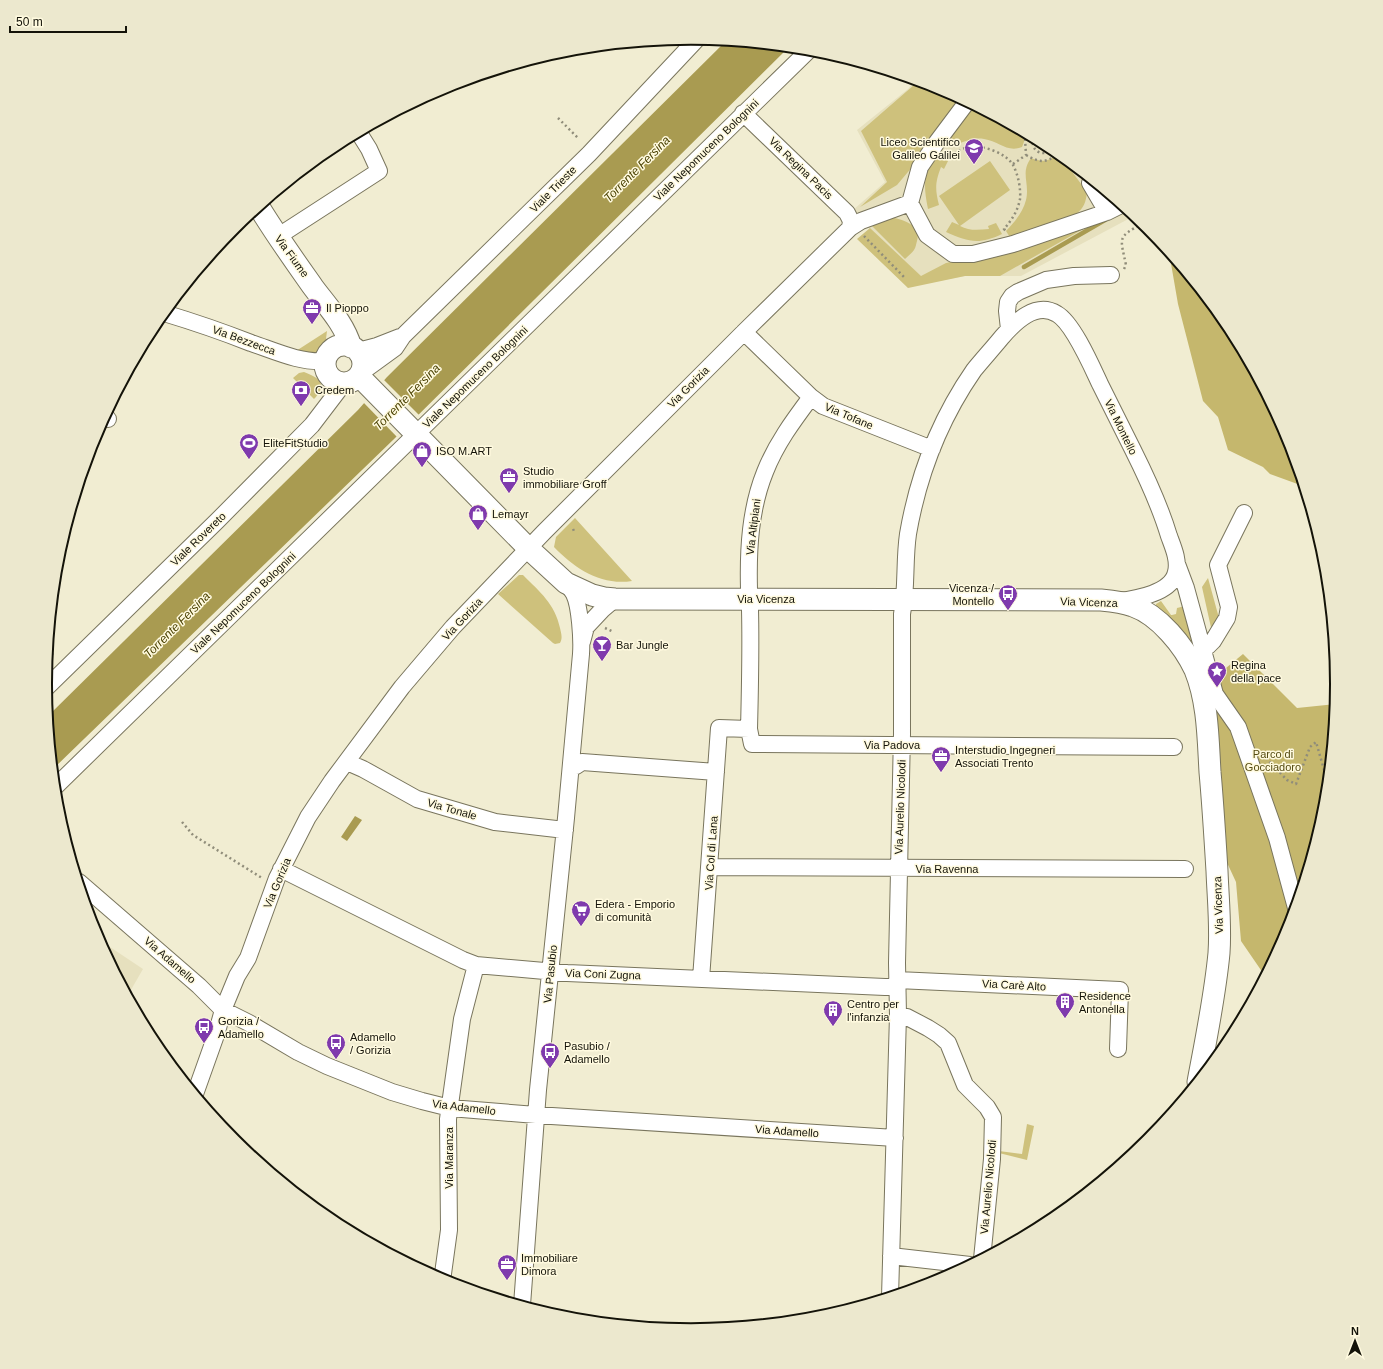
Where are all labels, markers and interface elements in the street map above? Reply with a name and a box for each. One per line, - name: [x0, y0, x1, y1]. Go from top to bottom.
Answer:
- scale bar: [10, 8, 126, 34]
- text: 50 m: [16, 15, 43, 29]
- street label: Viale Nepomuceno Bolognini: [651, 97, 761, 203]
- water label: Torrente Fersina: [601, 133, 673, 205]
- street label: Via Regina Pacis: [767, 135, 836, 202]
- place label: Liceo Scientifico Galileo Galilei: [881, 136, 960, 161]
- school or university icon: Liceo Scientifico Galileo Galilei: [963, 137, 985, 165]
- street label: Viale Trieste: [527, 163, 579, 215]
- street label: Via Fiume: [273, 233, 311, 279]
- office icon: Il Pioppo: [301, 297, 323, 325]
- place label: Il Pioppo: [326, 302, 369, 314]
- street label: Via Bezzecca: [211, 323, 278, 357]
- street label: Viale Nepomuceno Bolognini: [420, 324, 530, 430]
- water label: Torrente Fersina: [371, 361, 443, 433]
- street label: Via Gorizia: [665, 363, 712, 410]
- bank icon: Credem: [290, 379, 312, 407]
- place label: Credem: [315, 384, 354, 396]
- street label: Via Montello: [1102, 397, 1140, 457]
- street label: Via Tofane: [823, 400, 875, 432]
- sports icon: EliteFitStudio: [238, 432, 260, 460]
- place label: EliteFitStudio: [263, 437, 328, 449]
- shop icon: ISO M.ART: [411, 440, 433, 468]
- place label: ISO M.ART: [436, 445, 492, 457]
- place label: Studio immobiliare Groff: [523, 465, 607, 490]
- office icon: Studio immobiliare Groff: [498, 466, 520, 494]
- street label: Via Altipiani: [744, 498, 762, 556]
- shop icon: Lemayr: [467, 503, 489, 531]
- place label: Lemayr: [492, 508, 529, 520]
- street label: Viale Rovereto: [168, 510, 228, 568]
- street label: Viale Nepomuceno Bolognini: [188, 550, 298, 656]
- place label: Vicenza / Montello: [949, 582, 995, 607]
- bus stop icon: Vicenza / Montello: [997, 583, 1019, 611]
- water label: Torrente Fersina: [141, 589, 213, 661]
- street label: Via Vicenza: [737, 593, 796, 605]
- street label: Via Gorizia: [439, 595, 485, 643]
- street label: Via Vicenza: [1060, 595, 1119, 609]
- bar icon: Bar Jungle: [591, 634, 613, 662]
- place label: Bar Jungle: [616, 639, 669, 651]
- place label: Regina della pace: [1231, 659, 1281, 684]
- place icon: Regina della pace: [1206, 660, 1228, 688]
- street label: Via Padova: [864, 739, 921, 751]
- place label: Interstudio Ingegneri Associati Trento: [955, 744, 1055, 769]
- office icon: Interstudio Ingegneri Associati Trento: [930, 745, 952, 773]
- park label: Parco di Gocciadoro: [1245, 748, 1301, 773]
- street label: Via Aurelio Nicolodi: [892, 760, 908, 854]
- street label: Via Tonale: [426, 796, 478, 822]
- street label: Via Col di Lana: [702, 815, 720, 891]
- street label: Via Gorizia: [261, 855, 293, 910]
- street label: Via Ravenna: [916, 863, 979, 875]
- street label: Via Vicenza: [1211, 875, 1225, 934]
- place label: Edera - Emporio di comunità: [595, 898, 675, 923]
- supermarket icon: Edera - Emporio di comunità: [570, 899, 592, 927]
- street label: Via Adamello: [142, 934, 198, 986]
- street label: Via Pasubio: [541, 944, 559, 1004]
- street label: Via Coni Zugna: [565, 967, 642, 981]
- street label: Via Carè Alto: [982, 977, 1046, 993]
- place label: Residence Antonella: [1079, 990, 1131, 1015]
- building icon: Residence Antonella: [1054, 991, 1076, 1019]
- place label: Centro per l'infanzia: [847, 998, 899, 1023]
- building icon: Centro per l'infanzia: [822, 999, 844, 1027]
- place label: Gorizia / Adamello: [218, 1015, 264, 1040]
- bus stop icon: Gorizia / Adamello: [193, 1016, 215, 1044]
- place label: Adamello / Gorizia: [350, 1031, 396, 1056]
- bus stop icon: Adamello / Gorizia: [325, 1032, 347, 1060]
- place label: Pasubio / Adamello: [564, 1040, 611, 1065]
- bus stop icon: Pasubio / Adamello: [539, 1041, 561, 1069]
- street label: Via Adamello: [431, 1097, 497, 1117]
- street label: Via Adamello: [755, 1123, 819, 1139]
- street label: Via Maranza: [443, 1126, 455, 1189]
- street label: Via Aurelio Nicolodi: [978, 1139, 998, 1235]
- place label: Immobiliare Dimora: [521, 1252, 578, 1277]
- office icon: Immobiliare Dimora: [496, 1253, 518, 1281]
- north arrow: [1335, 1321, 1375, 1361]
- text: N: [1351, 1325, 1359, 1337]

